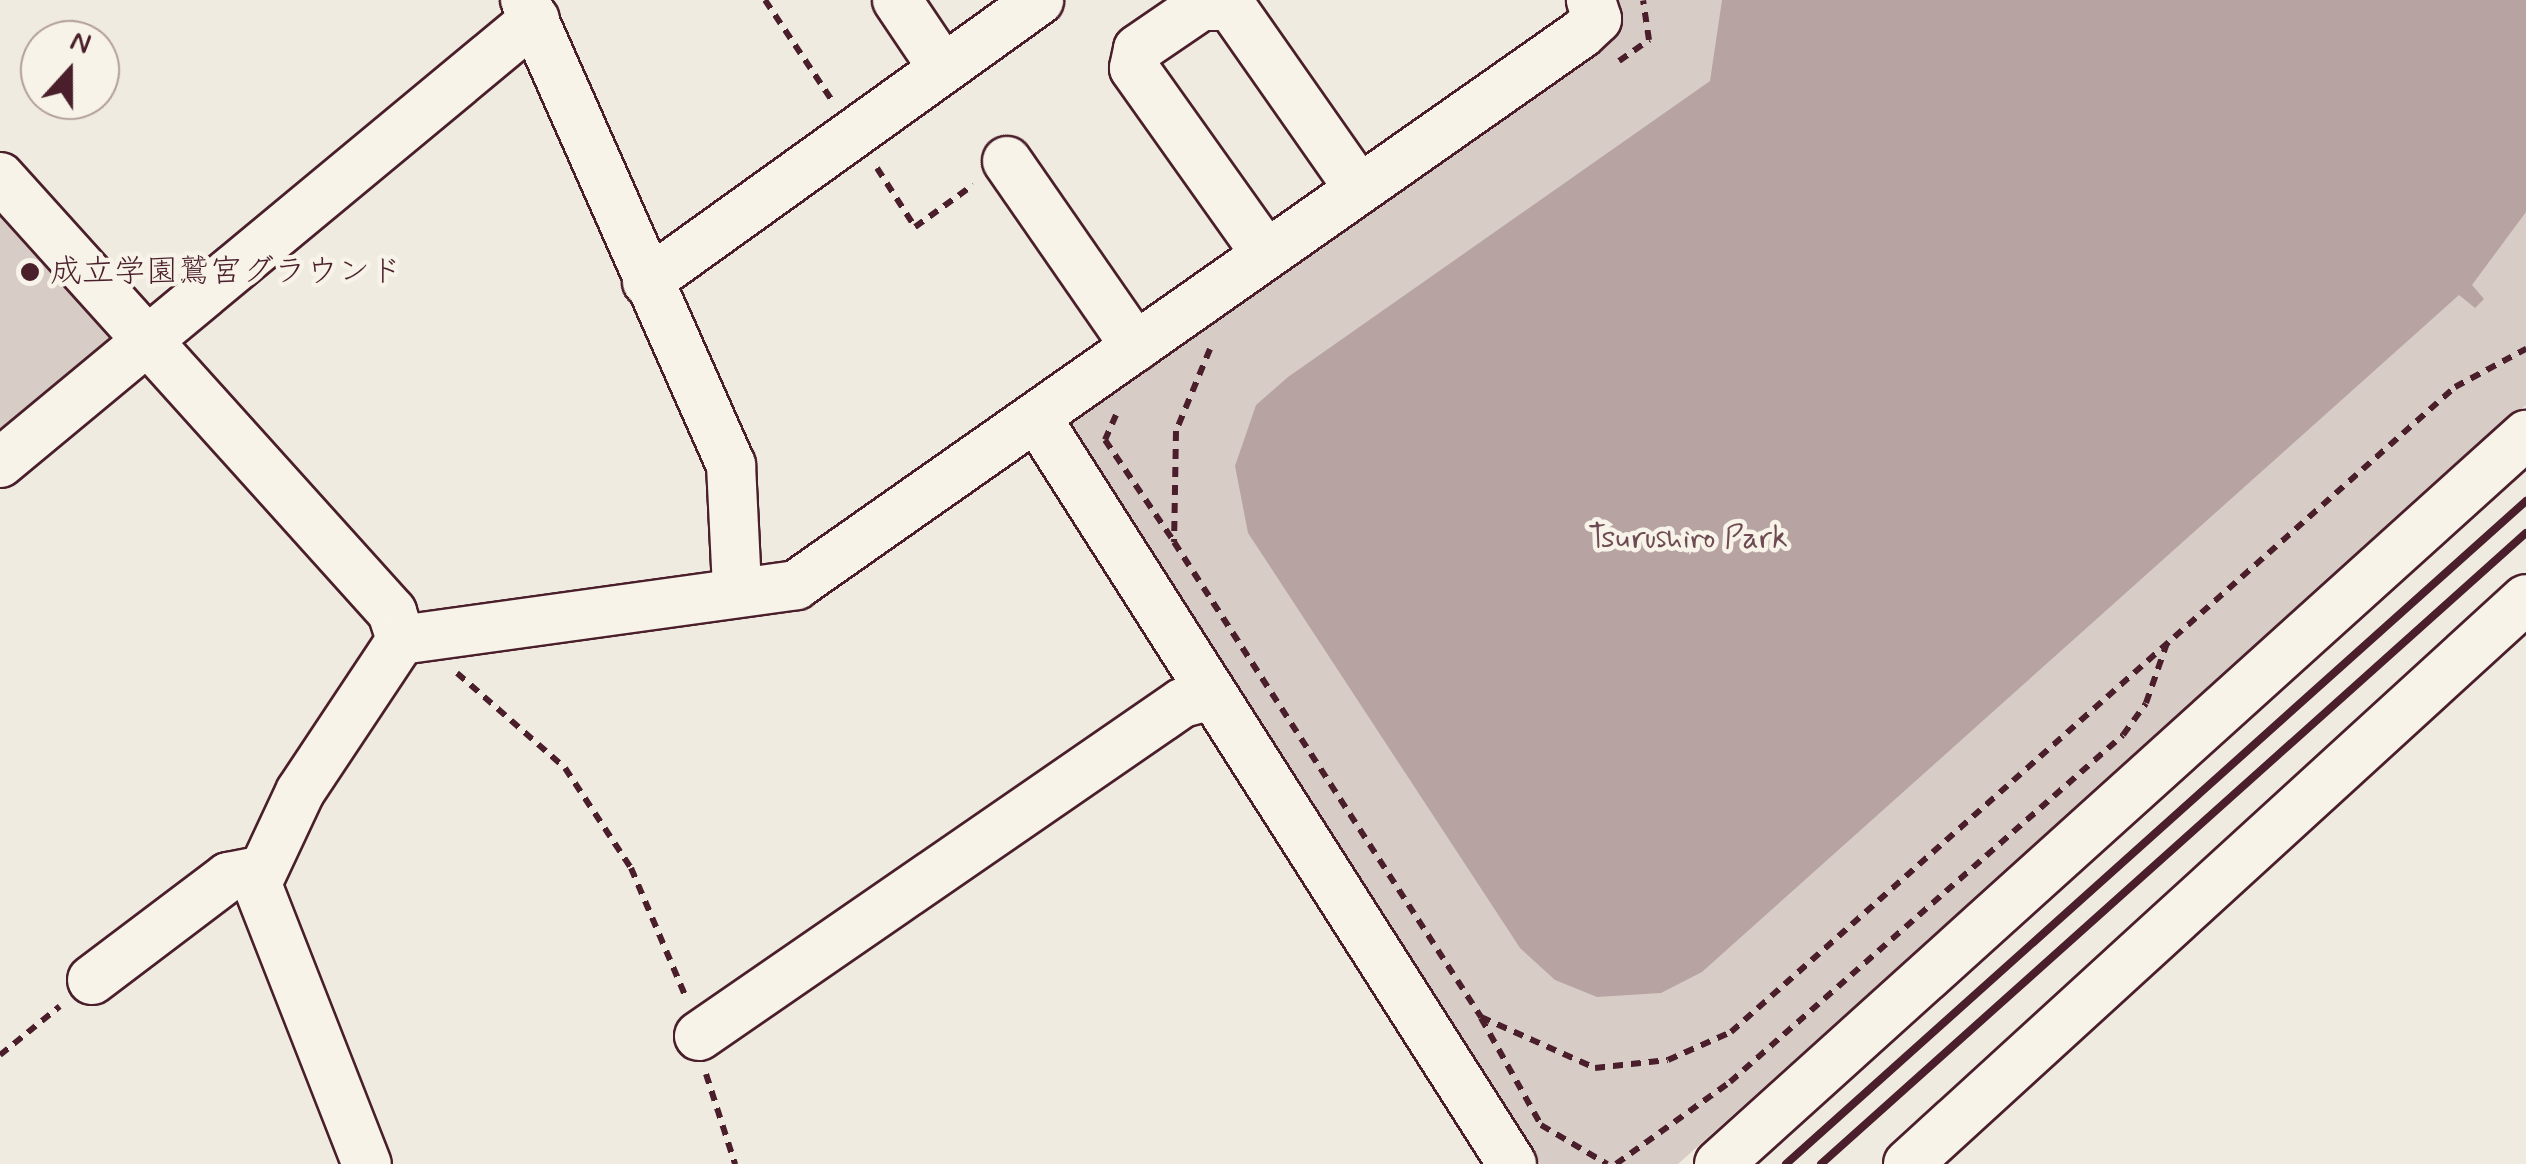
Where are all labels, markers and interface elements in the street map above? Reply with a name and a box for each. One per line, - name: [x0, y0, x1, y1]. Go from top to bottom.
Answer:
- north arrow: [20, 20, 120, 120]
- text: N: [65, 23, 96, 64]
- place label: 成立学園鷲宮グラウンド: [50, 253, 402, 291]
- marker: 成立学園鷲宮グラウンド: [19, 261, 41, 283]
- park label: Tsurushiro Park: [1588, 519, 1788, 557]

